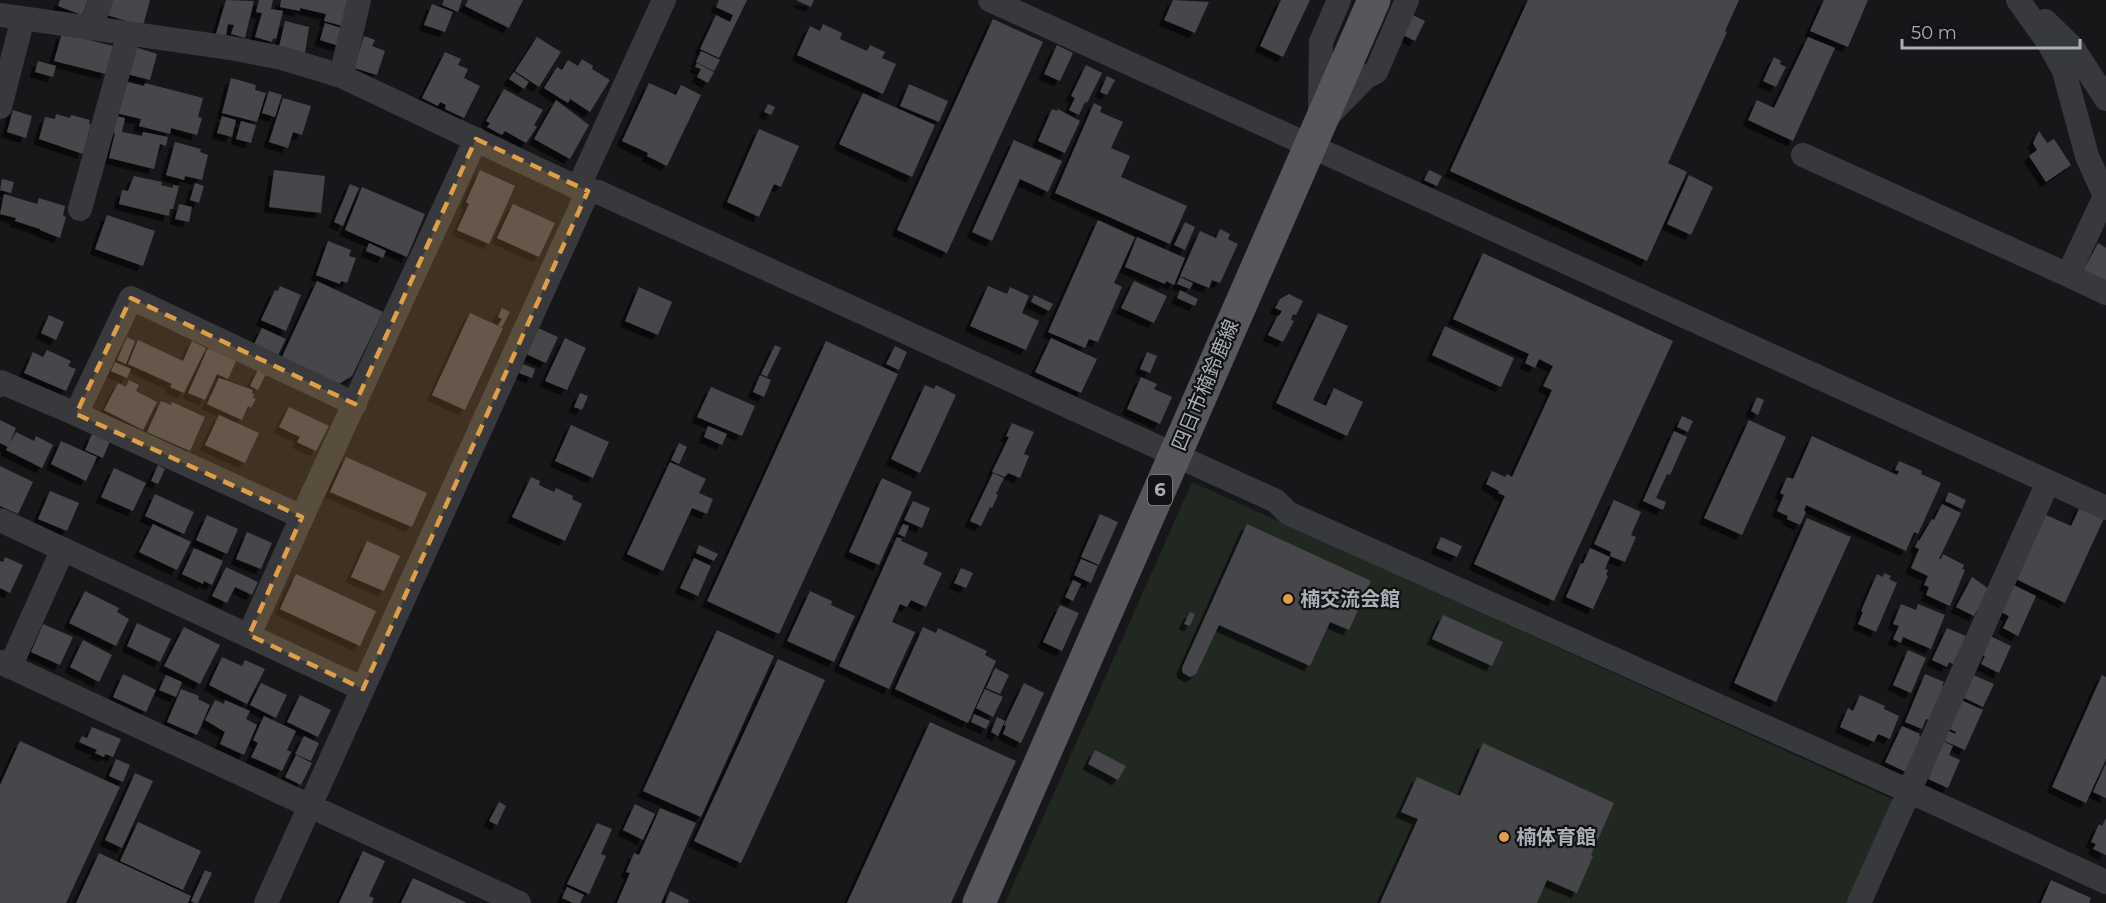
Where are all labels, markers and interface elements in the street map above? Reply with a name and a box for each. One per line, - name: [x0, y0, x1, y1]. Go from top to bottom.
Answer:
- scale bar: [1902, 12, 2080, 50]
- text: 50 m: [1911, 22, 1957, 44]
- street label: 四日市楠鈴鹿線: [1167, 316, 1243, 454]
- road number: 6: [1148, 475, 1172, 505]
- place label: 楠交流会館: [1300, 587, 1400, 611]
- marker: 楠交流会館: [1281, 592, 1295, 606]
- place label: 楠体育館: [1516, 825, 1596, 849]
- marker: 楠体育館: [1497, 830, 1511, 844]

